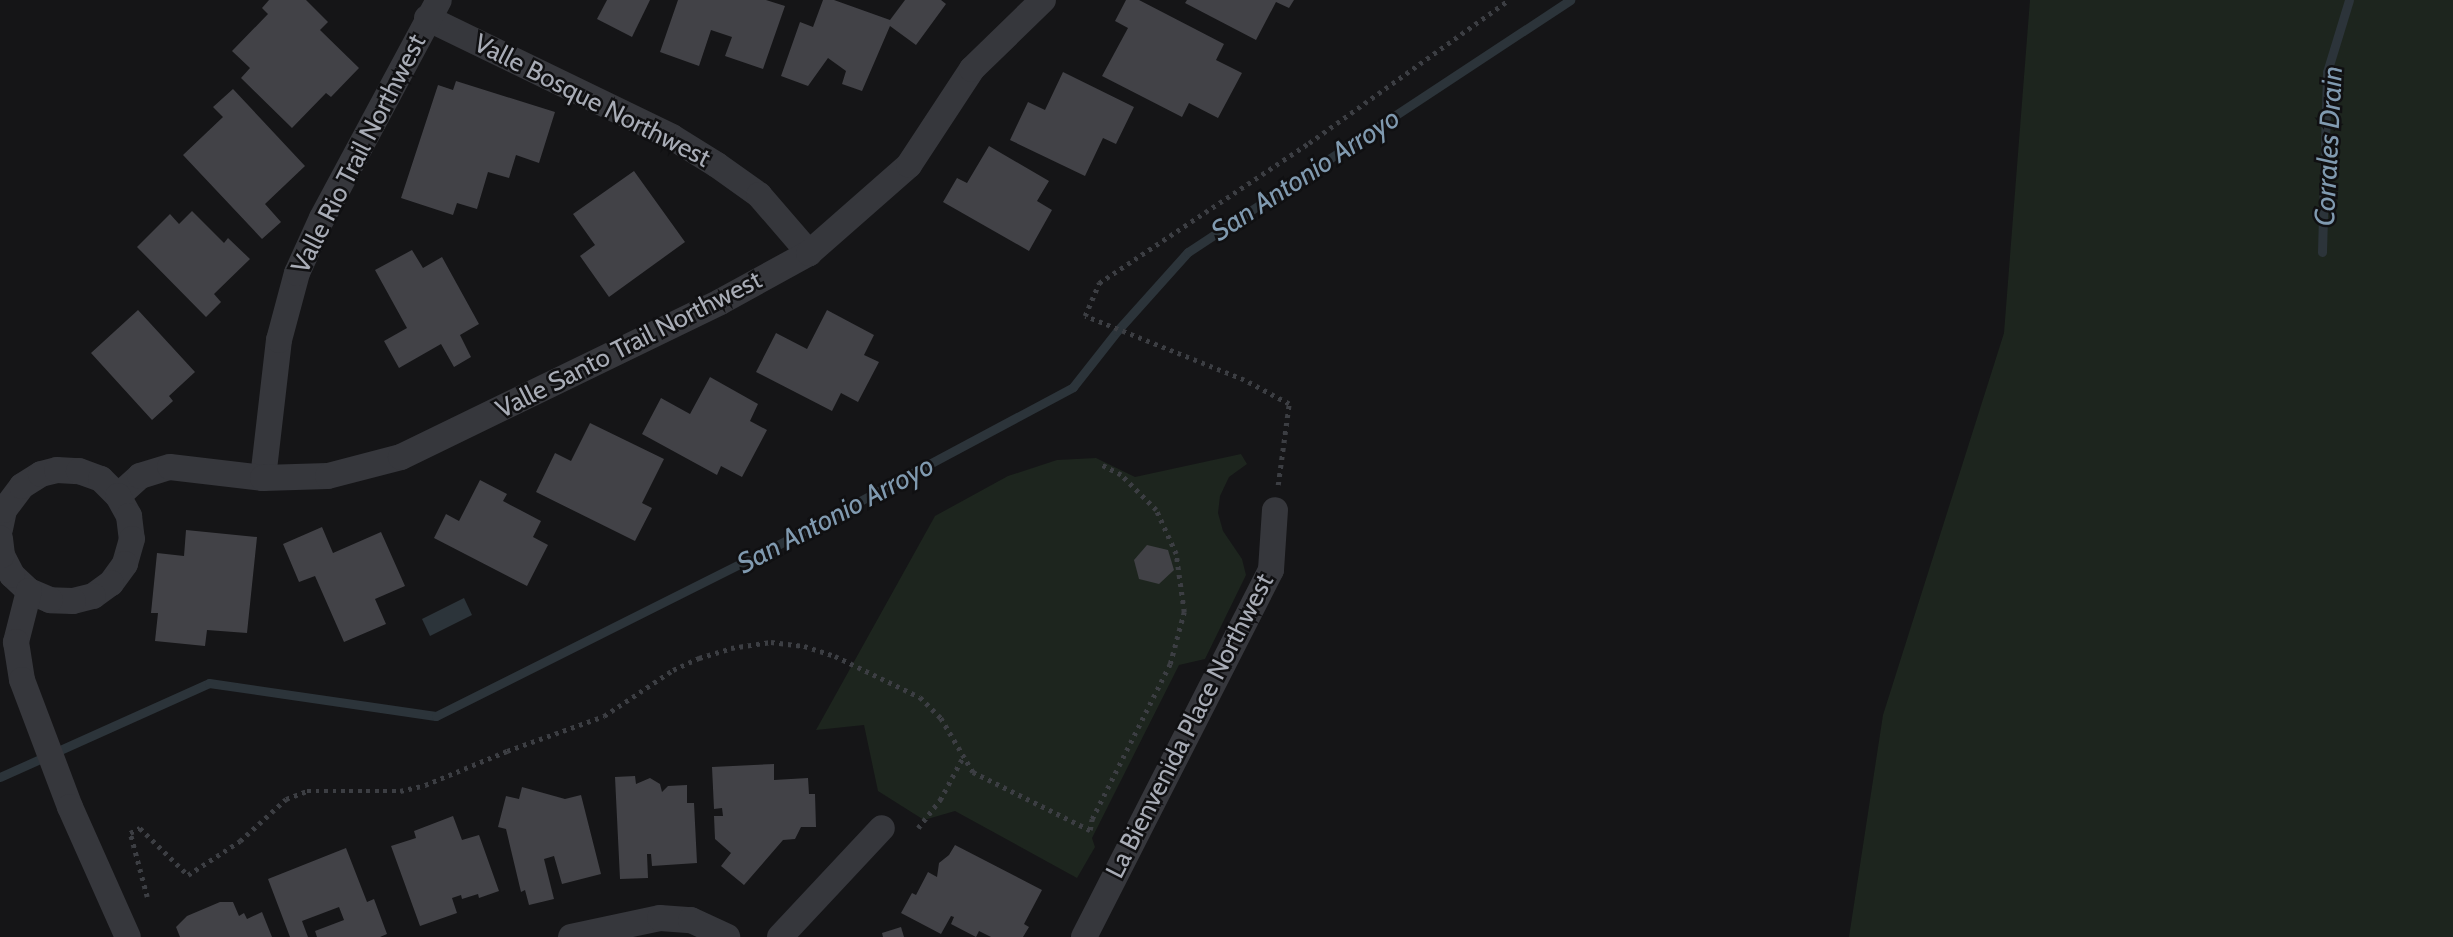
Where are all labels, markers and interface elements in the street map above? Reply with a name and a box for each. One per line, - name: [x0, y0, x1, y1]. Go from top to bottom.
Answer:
- street label: Valle Bosque Northwest: [469, 28, 715, 174]
- street label: Valle Rio Trail Northwest: [285, 29, 433, 279]
- water label: Corrales Drain: [2307, 65, 2349, 227]
- water label: San Antonio Arroyo: [1204, 101, 1406, 247]
- street label: Valle Santo Trail Northwest: [491, 264, 767, 426]
- water label: San Antonio Arroyo: [731, 448, 939, 580]
- street label: La Bienvenida Place Northwest: [1100, 569, 1280, 883]

